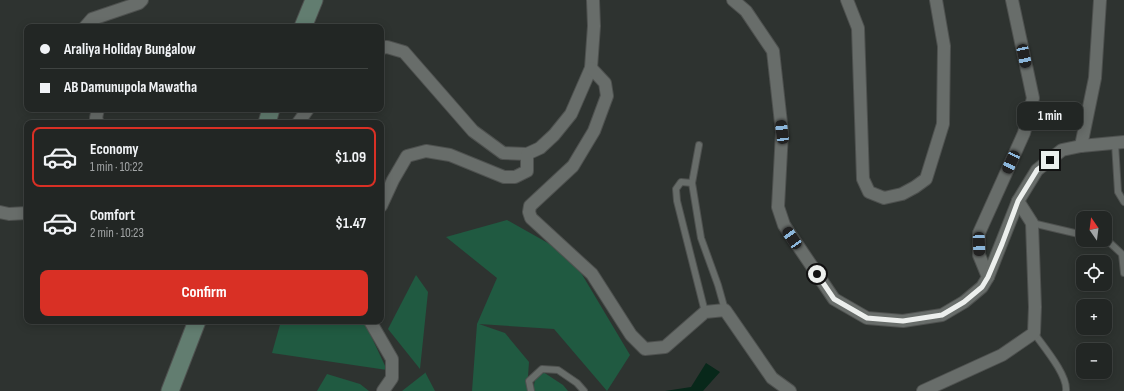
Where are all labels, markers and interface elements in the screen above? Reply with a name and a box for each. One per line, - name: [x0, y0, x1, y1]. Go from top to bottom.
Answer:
- text: Araliya Holiday Bungalow: [64, 40, 196, 59]
- car: [1016, 43, 1032, 69]
- text: AB Damunupola Mawatha: [64, 78, 197, 97]
- callout: 1 min: [1017, 102, 1083, 130]
- text: 1 min: [1038, 108, 1062, 124]
- car: [775, 119, 789, 145]
- icon: car: [42, 139, 78, 175]
- text: Economy: [90, 140, 139, 159]
- text: $1.09: [335, 148, 366, 167]
- car: [1000, 149, 1022, 175]
- route end: [1041, 151, 1059, 169]
- text: 1 min · 10:22: [90, 159, 143, 175]
- icon: car: [42, 205, 78, 241]
- text: Comfort: [90, 206, 135, 225]
- north arrow: [1076, 211, 1112, 247]
- map controls: [1076, 211, 1112, 379]
- text: $1.47: [335, 214, 366, 233]
- text: 2 min · 10:23: [90, 225, 144, 241]
- car: [780, 225, 804, 251]
- car: [973, 232, 985, 256]
- button: locate: [1076, 255, 1112, 291]
- route start: [808, 265, 826, 283]
- button: Confirm: [40, 270, 368, 316]
- button: +: [1076, 299, 1112, 335]
- button: −: [1076, 343, 1112, 379]

